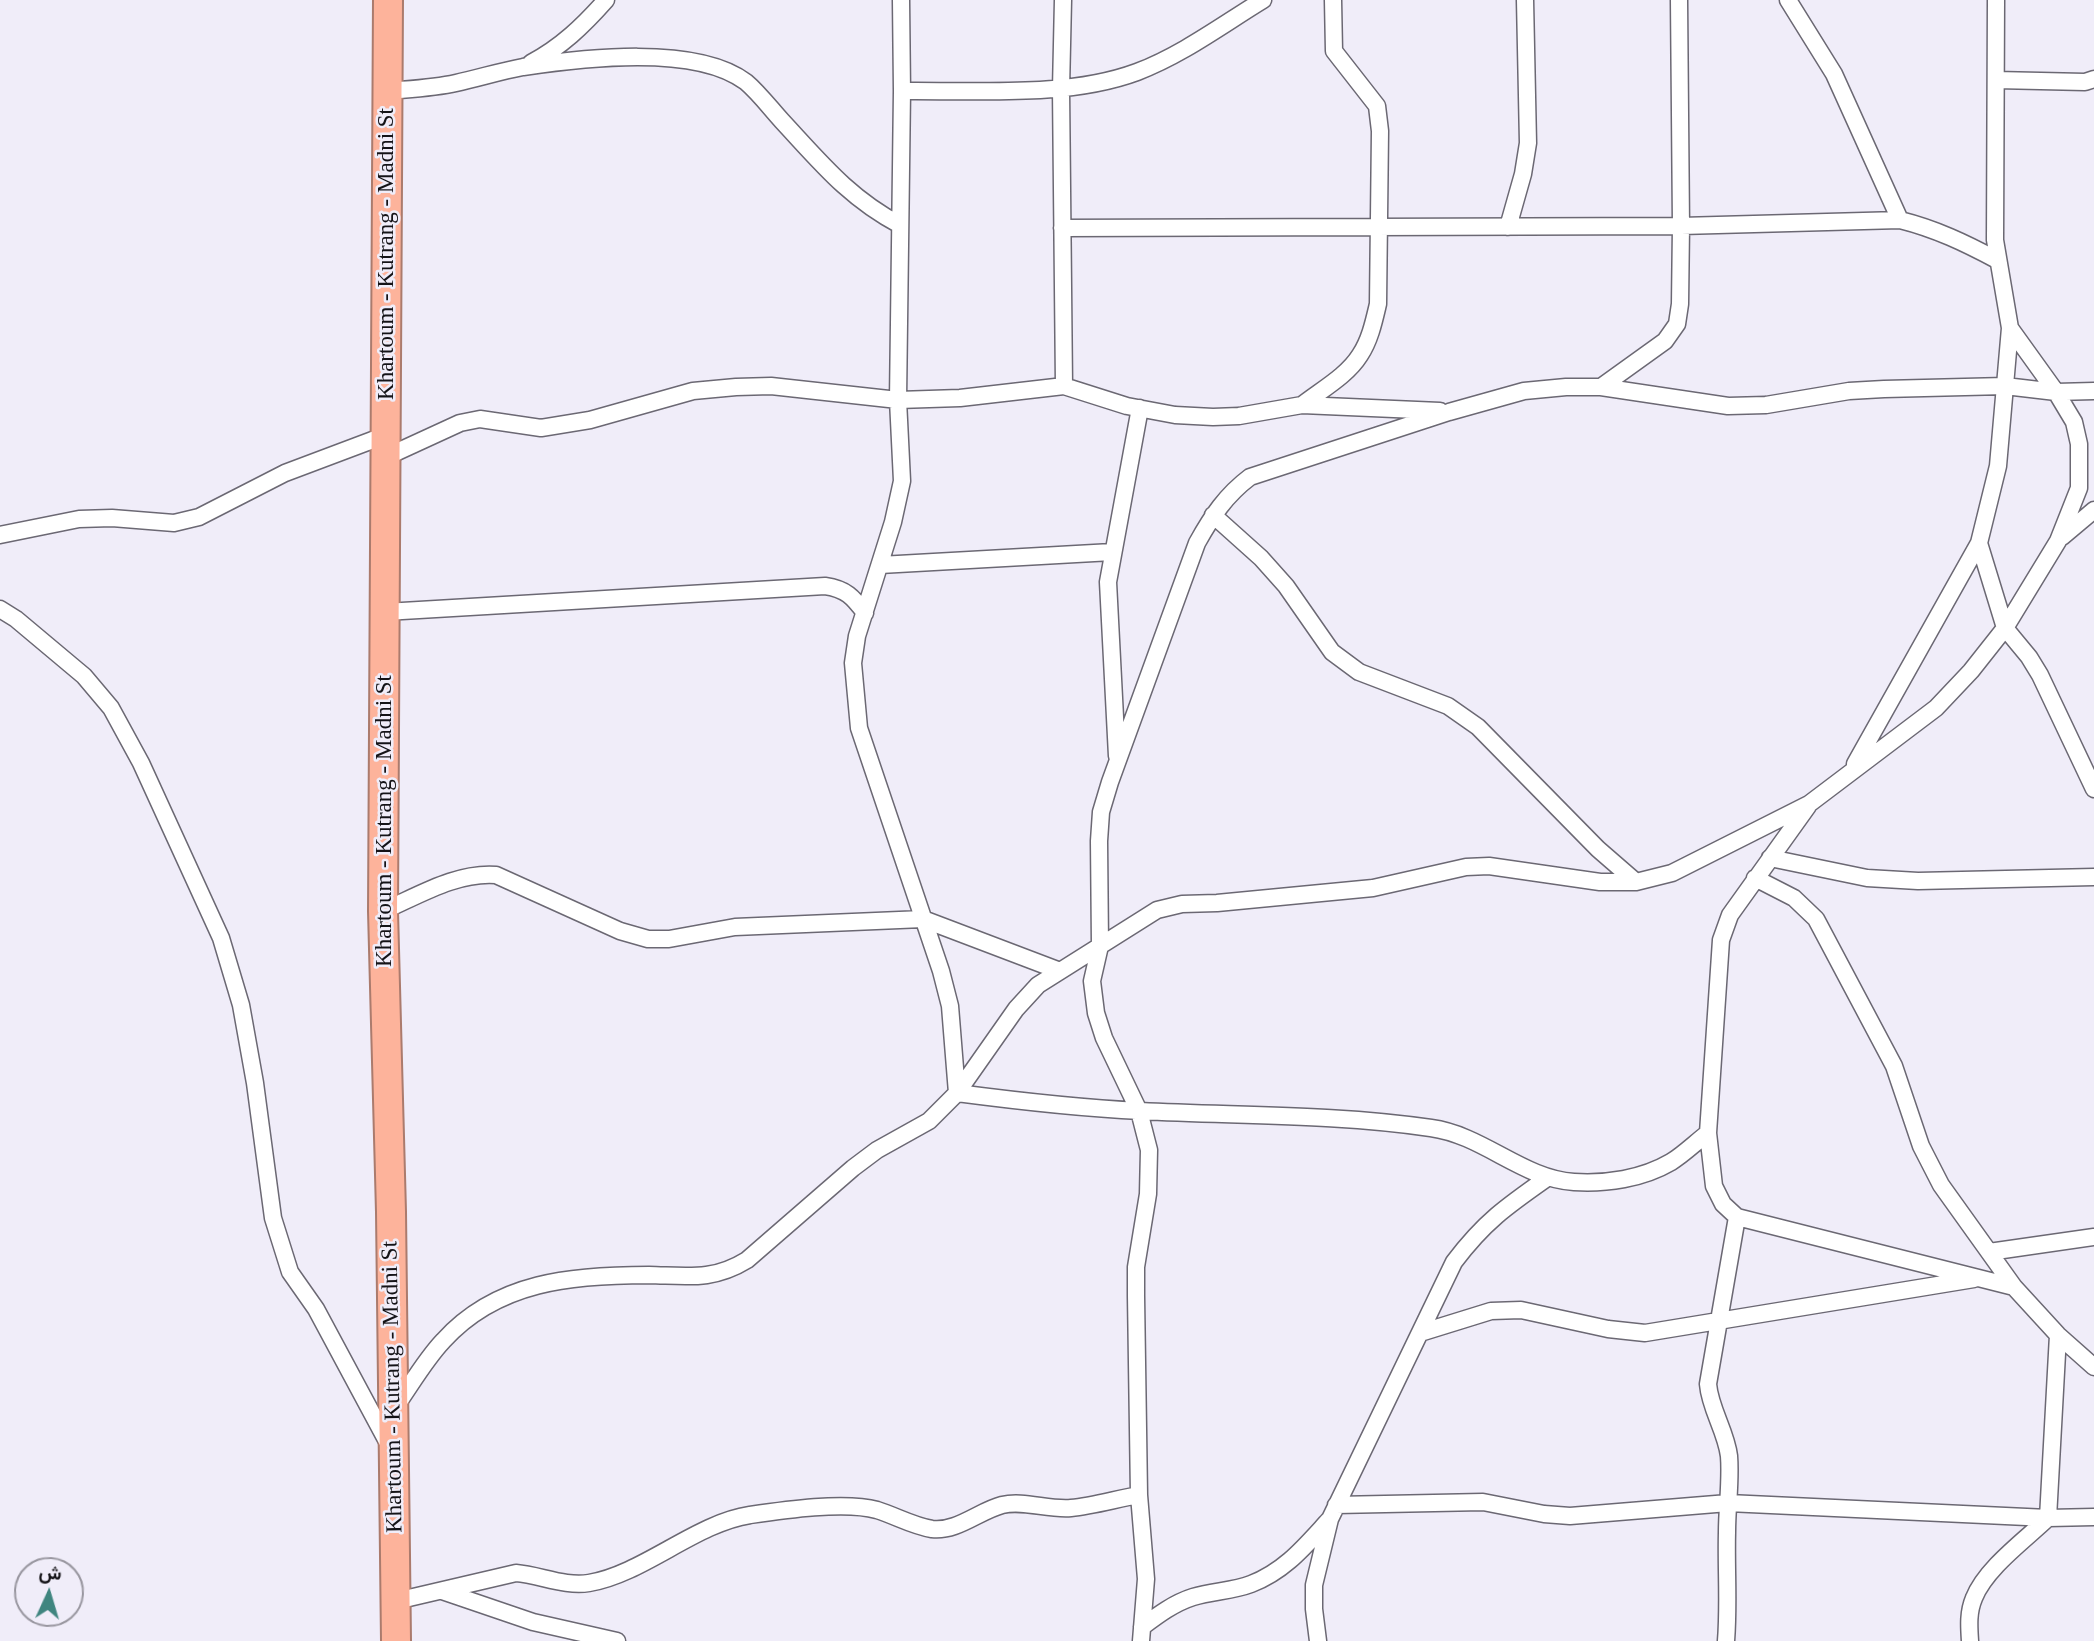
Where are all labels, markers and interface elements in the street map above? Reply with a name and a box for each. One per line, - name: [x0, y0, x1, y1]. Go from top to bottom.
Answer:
- street label: Khartoum - Kutrang - Madni St: [373, 108, 401, 400]
- street label: Khartoum - Kutrang - Madni St: [371, 675, 399, 967]
- street label: Khartoum - Kutrang - Madni St: [377, 1241, 409, 1533]
- north arrow: [14, 1557, 84, 1627]
- text: ش: [38, 1561, 62, 1584]

